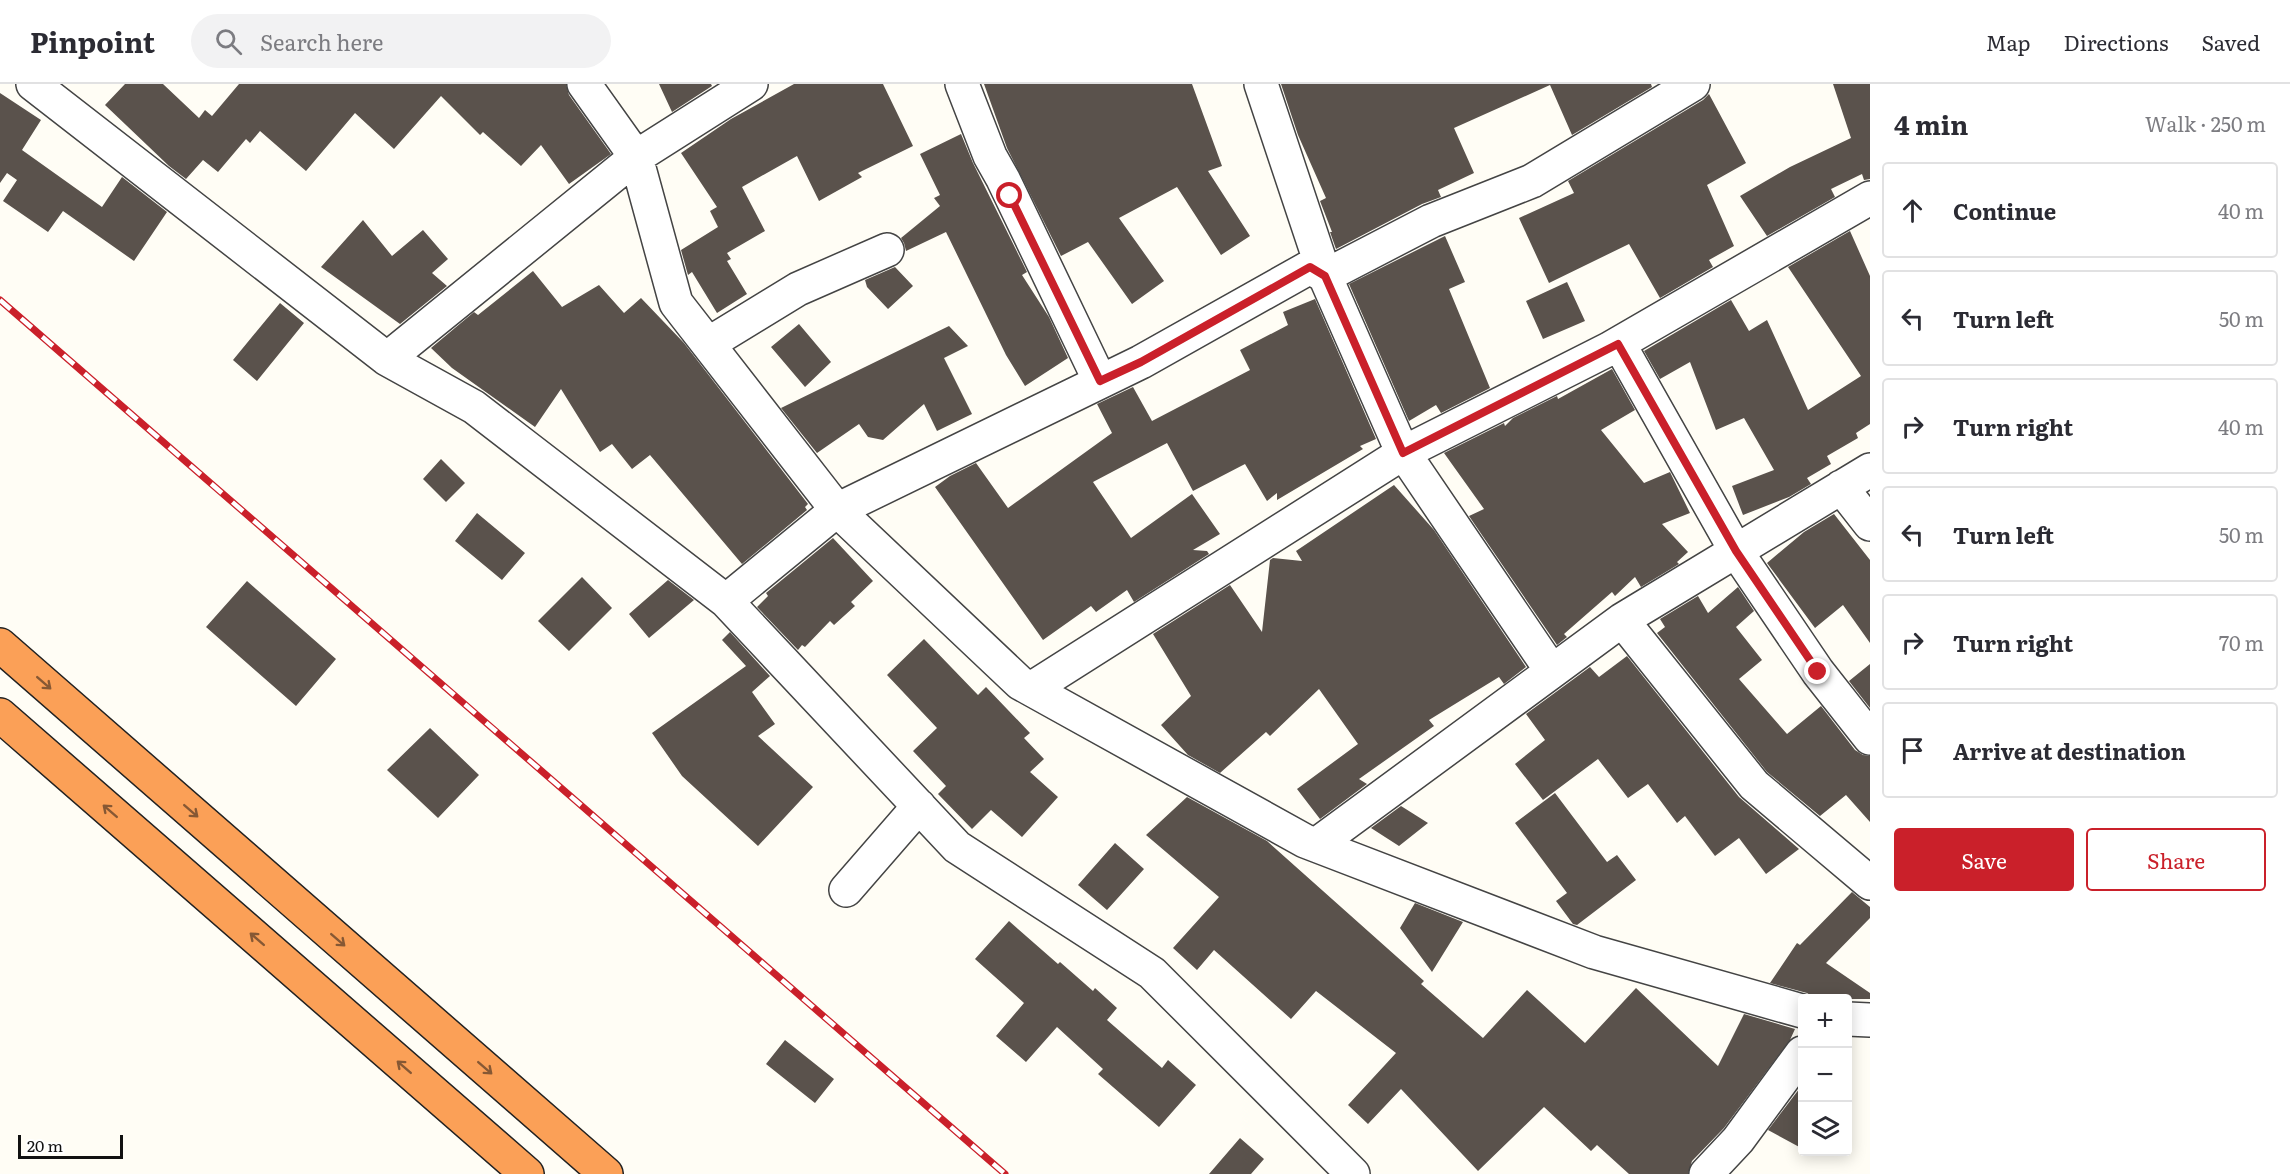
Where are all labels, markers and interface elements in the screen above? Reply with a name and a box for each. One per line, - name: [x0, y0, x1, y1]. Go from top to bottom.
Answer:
- search box: [191, 14, 611, 68]
- text: Pinpoint: [30, 20, 155, 62]
- icon: search: [212, 25, 245, 58]
- text: Search here: [260, 25, 383, 58]
- text: Map: [1986, 26, 2031, 57]
- text: Directions: [2064, 26, 2169, 57]
- text: Saved: [2202, 26, 2260, 57]
- text: 4 min: [1894, 104, 1968, 143]
- text: Walk · 250 m: [2145, 108, 2266, 138]
- route start: [996, 182, 1022, 208]
- icon: ahead: [1896, 194, 1929, 227]
- text: Continue: [1953, 194, 2056, 227]
- text: 40 m: [2218, 195, 2264, 225]
- icon: left: [1896, 302, 1929, 335]
- text: Turn left: [1953, 302, 2054, 335]
- text: 50 m: [2219, 303, 2264, 333]
- icon: right: [1896, 410, 1929, 443]
- text: Turn right: [1953, 410, 2073, 443]
- text: 40 m: [2218, 411, 2264, 441]
- icon: left: [1896, 518, 1929, 551]
- text: Turn left: [1953, 518, 2054, 551]
- text: 50 m: [2219, 519, 2264, 549]
- icon: right: [1896, 626, 1929, 659]
- text: Turn right: [1953, 626, 2073, 659]
- text: 70 m: [2219, 627, 2264, 657]
- route end: [1804, 658, 1830, 684]
- one-way arrow: [36, 676, 51, 690]
- icon: arrive: [1896, 734, 1929, 767]
- text: Arrive at destination: [1953, 734, 2186, 767]
- one-way arrow: [102, 804, 118, 817]
- one-way arrow: [183, 804, 198, 818]
- button: Save: [1894, 828, 2074, 891]
- button: Share: [2086, 828, 2266, 891]
- one-way arrow: [249, 932, 265, 945]
- one-way arrow: [330, 933, 345, 947]
- map controls: [1798, 994, 1852, 1156]
- button: +: [1798, 994, 1852, 1048]
- button: −: [1798, 1048, 1852, 1102]
- one-way arrow: [396, 1060, 412, 1073]
- one-way arrow: [477, 1061, 492, 1075]
- button: layers: [1798, 1102, 1852, 1156]
- scale bar: [18, 1132, 123, 1160]
- text: 20 m: [27, 1133, 63, 1157]

